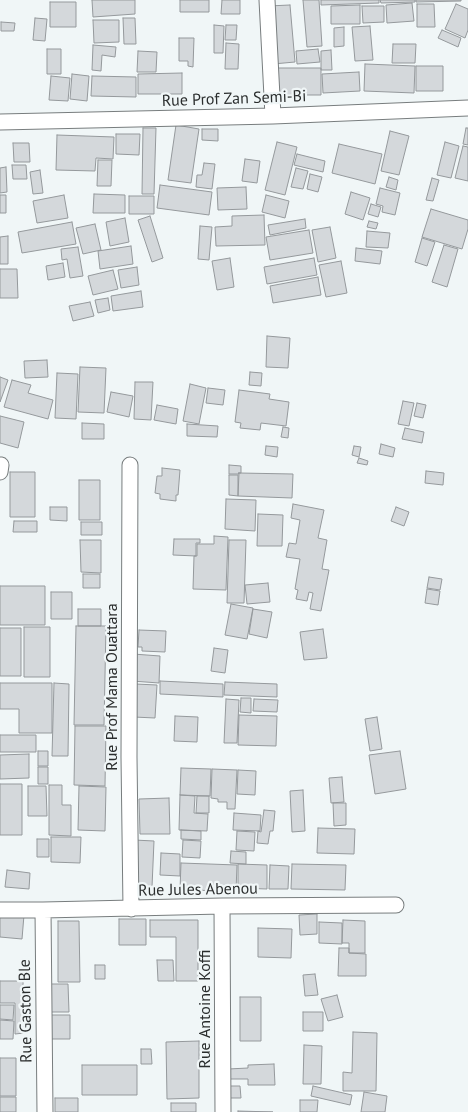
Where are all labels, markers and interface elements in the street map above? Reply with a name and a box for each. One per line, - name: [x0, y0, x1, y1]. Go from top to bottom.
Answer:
- street label: Rue Prof Zan Semi-Bi: [161, 87, 307, 111]
- street label: Rue Prof Mama Ouattara: [102, 603, 122, 771]
- street label: Rue Jules Abenou: [138, 879, 258, 901]
- street label: Rue Antoine Koffi: [195, 950, 215, 1068]
- street label: Rue Gaston Ble: [15, 959, 37, 1063]

